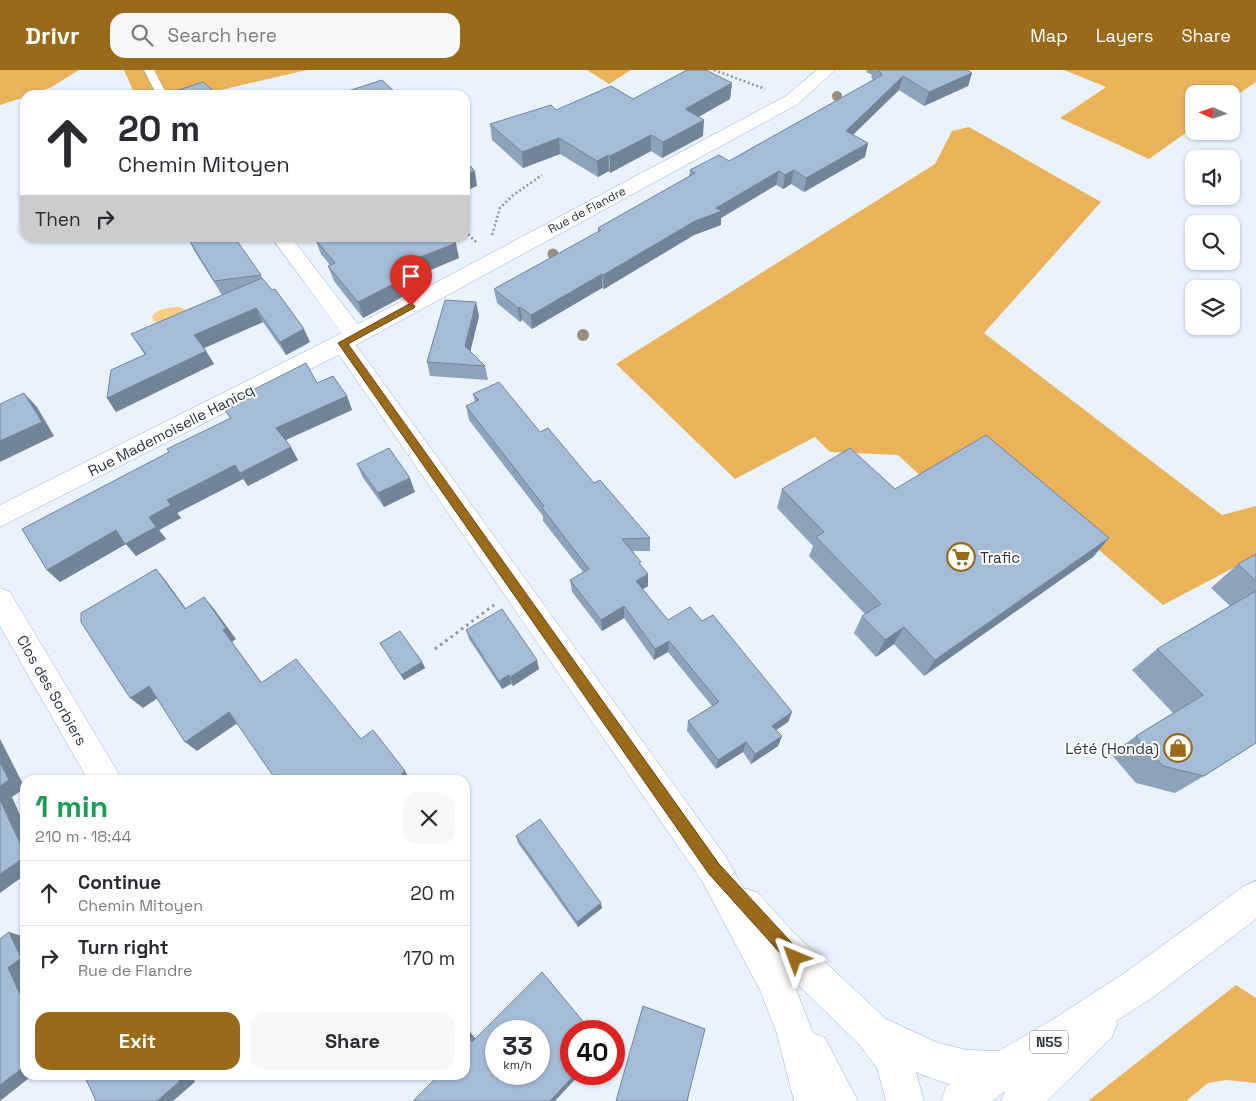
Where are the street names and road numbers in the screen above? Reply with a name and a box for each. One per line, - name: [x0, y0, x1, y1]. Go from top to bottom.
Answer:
- street label: Rue de Flandre: [545, 183, 629, 237]
- street label: Rue Mademoiselle Hanicq: [85, 380, 257, 480]
- street label: Clos des Sorbiers: [13, 631, 91, 749]
- road number: N55: [1030, 1030, 1068, 1054]

